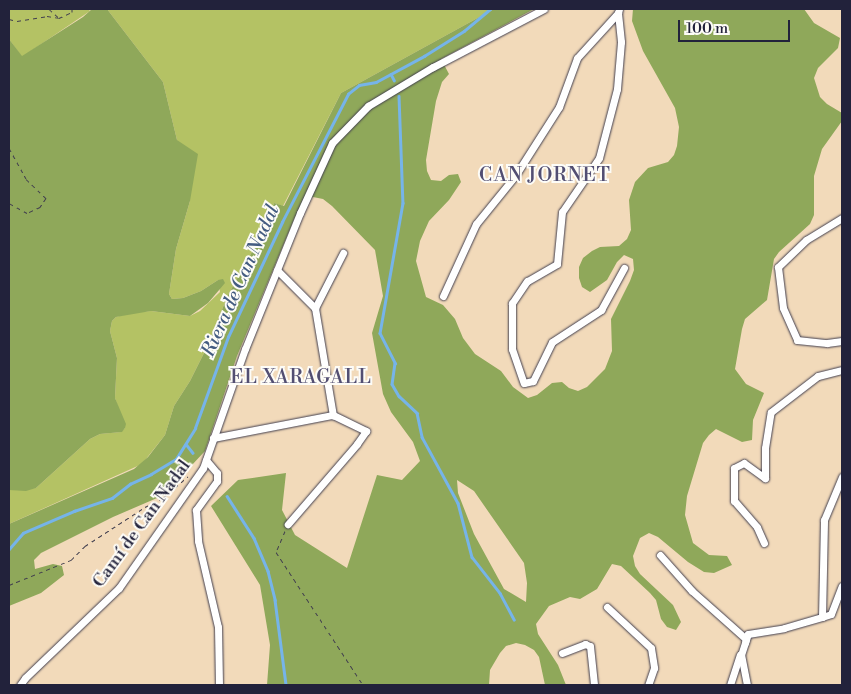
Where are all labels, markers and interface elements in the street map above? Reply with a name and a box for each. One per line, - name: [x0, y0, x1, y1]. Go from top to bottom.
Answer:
- scale bar: [681, 10, 794, 42]
- text: 100 m: [686, 19, 728, 38]
- district label: CAN JORNET: [478, 165, 612, 187]
- water label: Riera de Can Nadal: [197, 202, 285, 360]
- district label: EL XARAGALL: [229, 367, 373, 389]
- street label: Camí de Can Nadal: [88, 456, 196, 592]

